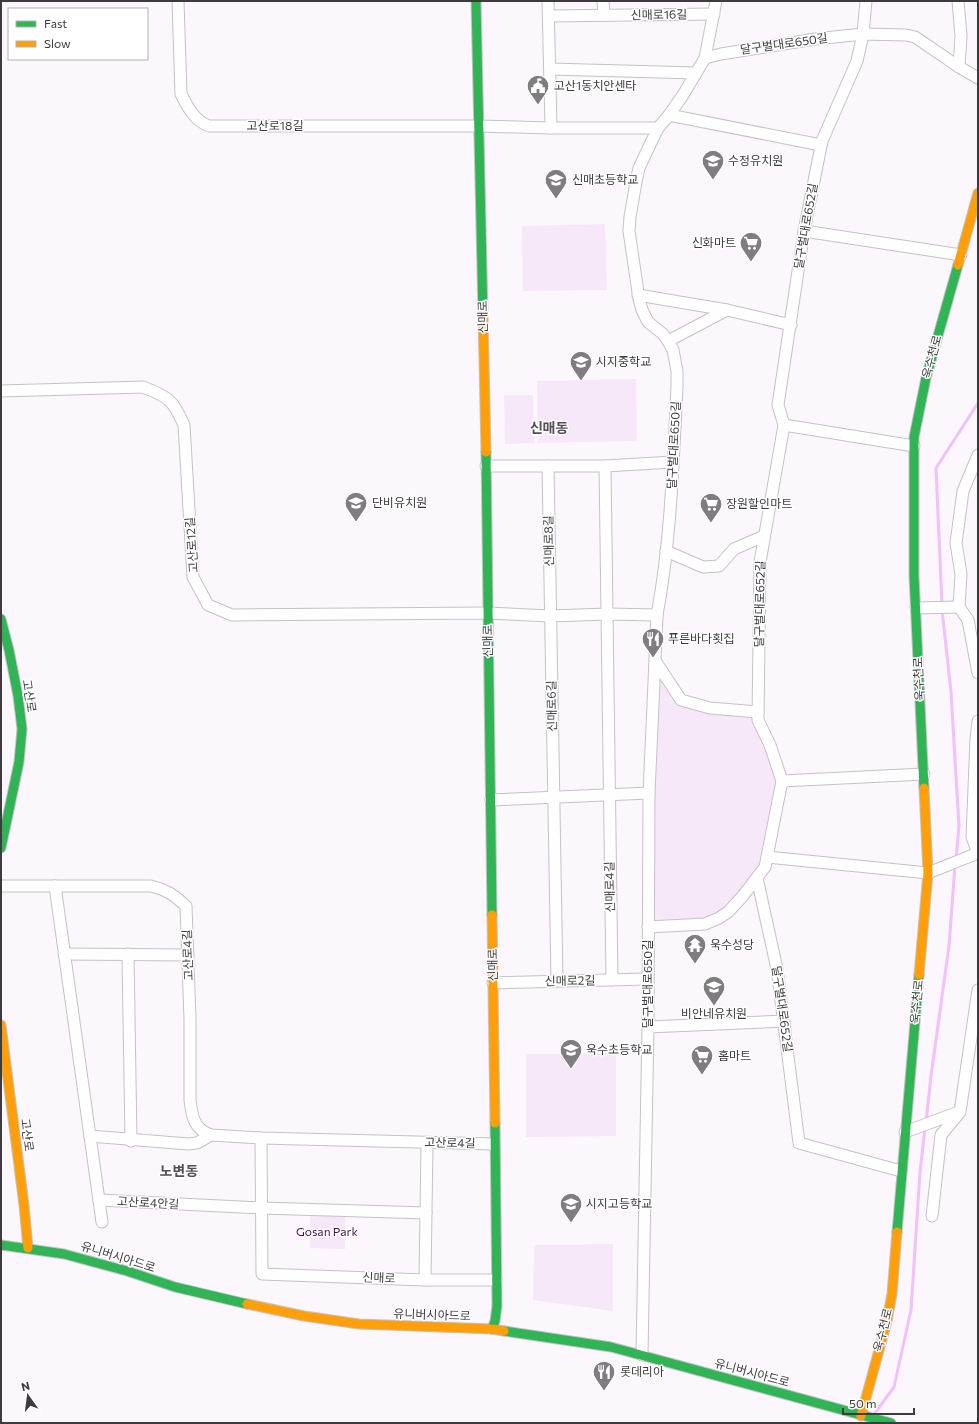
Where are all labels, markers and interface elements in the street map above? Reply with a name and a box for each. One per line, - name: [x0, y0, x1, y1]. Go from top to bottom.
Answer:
- street label: 신매로16길: [631, 7, 687, 21]
- legend: [8, 8, 148, 60]
- text: Fast: [44, 16, 67, 30]
- street label: 달구벌대로650길: [739, 30, 829, 56]
- text: Slow: [44, 36, 71, 50]
- public building icon: 고산1동치안센타: [525, 73, 551, 106]
- place label: 고산1동치안센타: [554, 78, 636, 92]
- street label: 고산로18길: [247, 118, 303, 132]
- school or university icon: 수정유치원: [700, 148, 726, 181]
- place label: 수정유치원: [728, 153, 783, 167]
- school or university icon: 신매초등학교: [543, 167, 569, 200]
- place label: 신매초등학교: [572, 172, 638, 186]
- street label: 달구벌대로652길: [791, 182, 819, 270]
- supermarket icon: 신화마트: [738, 230, 764, 263]
- place label: 신화마트: [692, 235, 736, 249]
- street label: 신매로: [475, 300, 489, 334]
- street label: 욱수천로: [919, 334, 944, 380]
- school or university icon: 시지중학교: [568, 349, 594, 382]
- place label: 시지중학교: [596, 354, 651, 368]
- street label: 달구벌대로650길: [664, 401, 682, 489]
- district label: 신매동: [530, 419, 568, 436]
- school or university icon: 단비유치원: [343, 490, 369, 523]
- supermarket icon: 장원할인마트: [698, 491, 724, 524]
- place label: 단비유치원: [372, 495, 427, 509]
- place label: 장원할인마트: [726, 496, 792, 510]
- street label: 신매로8길: [541, 515, 555, 567]
- street label: 고산로12길: [182, 517, 200, 573]
- street label: 달구벌대로652길: [751, 560, 767, 648]
- street label: 신매로: [480, 624, 494, 658]
- restaurant icon: 푸른바다횟집: [640, 626, 666, 659]
- place label: 푸른바다횟집: [668, 631, 734, 645]
- street label: 욱수천로: [910, 657, 926, 701]
- street label: 고산로: [20, 678, 39, 713]
- street label: 신매로6길: [544, 680, 558, 732]
- street label: 신매로4길: [602, 861, 616, 913]
- street label: 고산로4길: [179, 929, 195, 981]
- temple icon: 욱수성당: [682, 932, 708, 965]
- place label: 욱수성당: [710, 937, 754, 951]
- street label: 달구벌대로650길: [640, 940, 654, 1028]
- street label: 신매로: [485, 948, 499, 982]
- street label: 달구벌대로652길: [770, 965, 796, 1053]
- street label: 신매로2길: [544, 973, 596, 987]
- school or university icon: 비안네유치원: [701, 974, 727, 1007]
- street label: 욱수천로: [907, 979, 925, 1025]
- place label: 비안네유치원: [681, 1006, 747, 1020]
- school or university icon: 욱수초등학교: [558, 1037, 584, 1070]
- place label: 욱수초등학교: [586, 1042, 652, 1056]
- supermarket icon: 홈마트: [689, 1043, 715, 1076]
- place label: 홈마트: [718, 1048, 751, 1062]
- street label: 고산로: [19, 1118, 37, 1152]
- street label: 고산로4길: [424, 1135, 476, 1149]
- district label: 노변동: [160, 1162, 198, 1179]
- school or university icon: 시지고등학교: [558, 1191, 584, 1224]
- street label: 고산로4안길: [117, 1193, 180, 1211]
- place label: 시지고등학교: [586, 1196, 652, 1210]
- park label: Gosan Park: [296, 1224, 358, 1238]
- street label: 유니버시아드로: [79, 1238, 157, 1274]
- street label: 신매로: [362, 1269, 396, 1285]
- street label: 유니버시아드로: [393, 1306, 471, 1322]
- street label: 욱수천로: [870, 1307, 894, 1353]
- street label: 유니버시아드로: [713, 1355, 791, 1389]
- restaurant icon: 롯데리아: [591, 1359, 617, 1392]
- place label: 롯데리아: [620, 1364, 664, 1378]
- north arrow: [8, 1376, 48, 1416]
- text: N: [20, 1379, 31, 1393]
- scale bar: [843, 1390, 914, 1416]
- text: 50 m: [849, 1396, 877, 1410]

